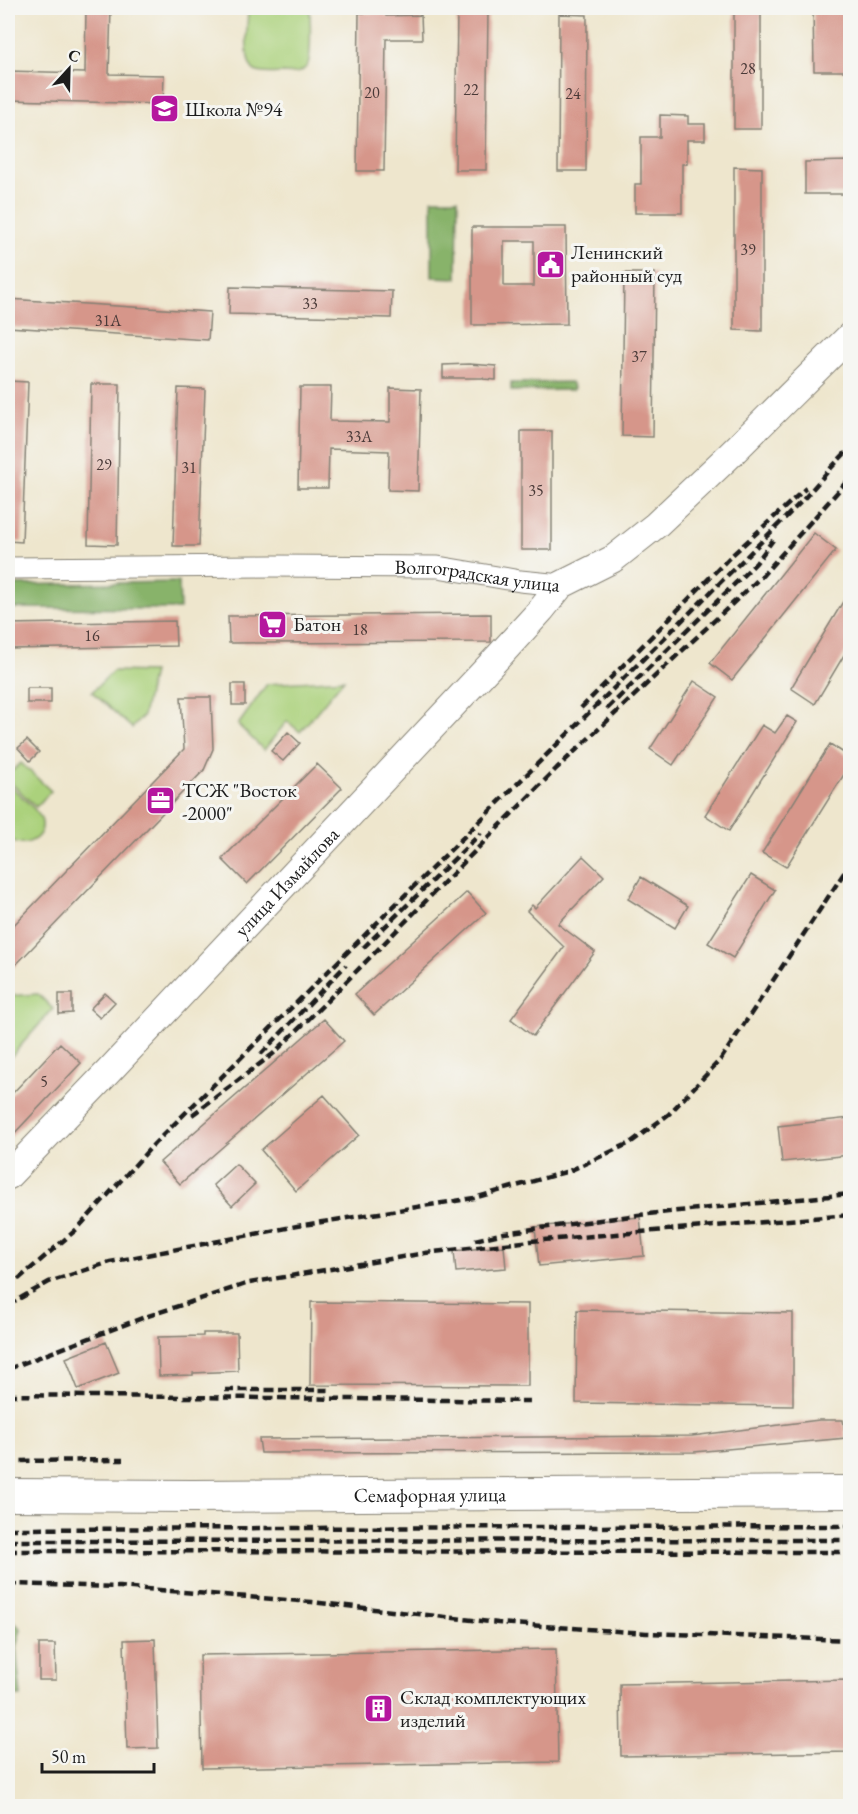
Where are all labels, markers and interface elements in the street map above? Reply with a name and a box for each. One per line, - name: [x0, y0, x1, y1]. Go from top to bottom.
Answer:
- north arrow: [39, 39, 99, 99]
- text: С: [65, 44, 84, 67]
- house number: 28: [740, 58, 756, 79]
- house number: 22: [463, 79, 479, 100]
- house number: 20: [364, 82, 380, 103]
- house number: 24: [565, 83, 581, 104]
- school or university icon: Школа №94: [148, 93, 180, 125]
- place label: Школа №94: [185, 96, 283, 122]
- place label: Ленинский районный суд: [571, 239, 682, 288]
- house number: 39: [740, 239, 756, 260]
- public building icon: Ленинский районный суд: [534, 248, 566, 280]
- house number: 33: [302, 293, 318, 314]
- house number: 31А: [95, 310, 122, 331]
- house number: 37: [631, 346, 647, 367]
- house number: 33А: [346, 426, 373, 447]
- house number: 29: [96, 454, 112, 475]
- house number: 31: [181, 457, 197, 478]
- house number: 35: [528, 480, 544, 501]
- street label: Волгоградская улица: [395, 554, 561, 598]
- supermarket icon: Батон: [256, 608, 288, 640]
- place label: Батон: [293, 611, 341, 637]
- house number: 18: [352, 619, 368, 640]
- house number: 16: [84, 625, 100, 646]
- place label: ТСЖ "Восток -2000": [182, 777, 297, 826]
- office icon: ТСЖ "Восток -2000": [145, 785, 177, 817]
- street label: улица Измайлова: [229, 822, 345, 942]
- house number: 5: [40, 1071, 48, 1092]
- street label: Семафорная улица: [354, 1481, 506, 1508]
- place label: Склад комплектующих изделий: [400, 1684, 586, 1733]
- building icon: Склад комплектующих изделий: [363, 1693, 395, 1725]
- scale bar: [42, 1736, 154, 1774]
- text: 50 m: [51, 1745, 86, 1768]

